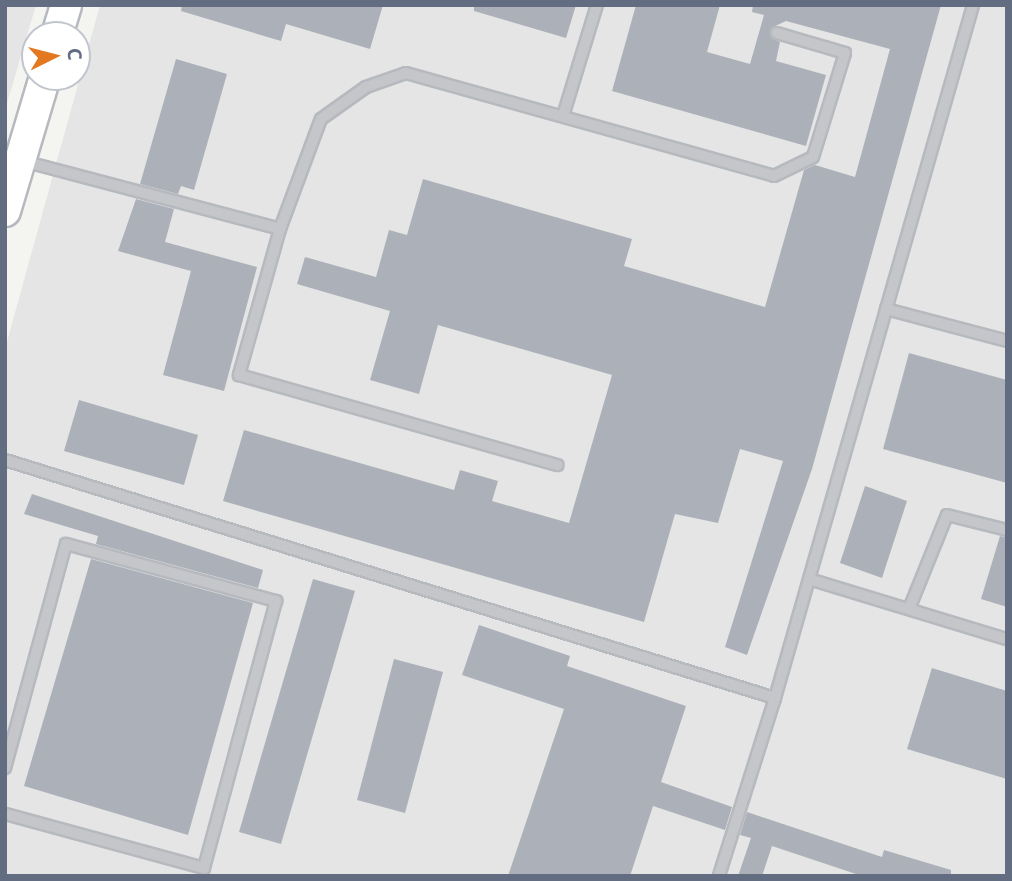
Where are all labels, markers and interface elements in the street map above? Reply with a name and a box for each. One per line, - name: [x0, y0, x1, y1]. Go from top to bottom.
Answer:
- north arrow: [21, 21, 91, 91]
- text: С: [61, 47, 88, 61]

